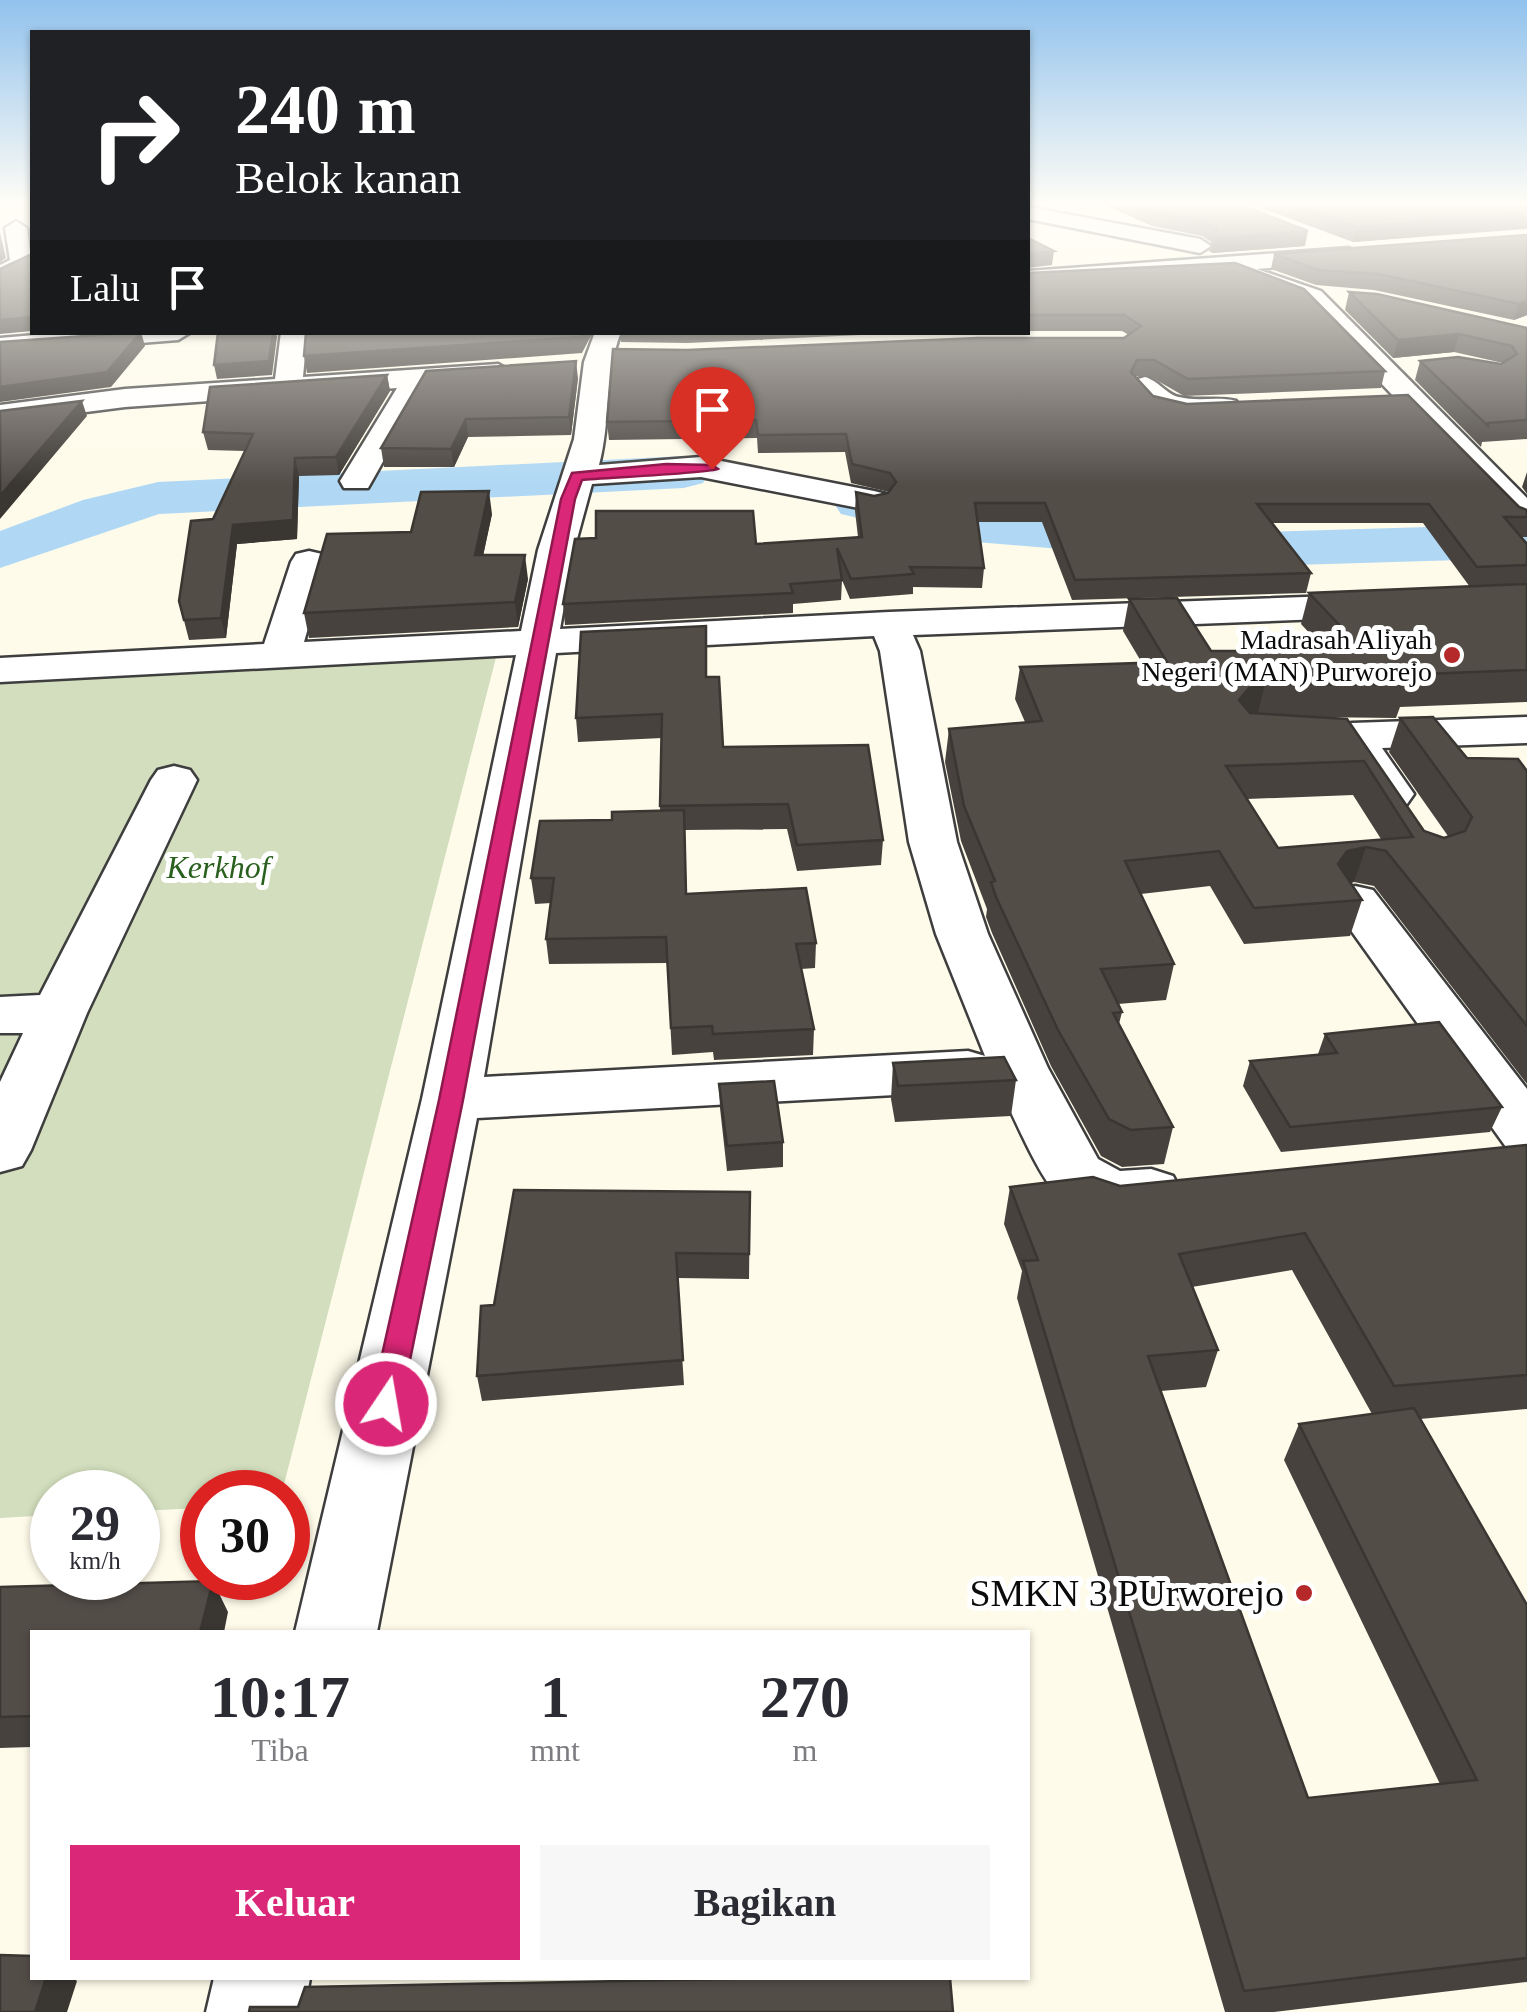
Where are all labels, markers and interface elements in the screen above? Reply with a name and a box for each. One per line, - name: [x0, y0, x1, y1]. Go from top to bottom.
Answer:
- icon: right: [70, 70, 200, 200]
- text: 240 m: [235, 71, 416, 148]
- text: Belok kanan: [235, 153, 461, 203]
- icon: arrive: [160, 260, 215, 315]
- text: Lalu: [70, 267, 140, 309]
- pin: [670, 367, 755, 470]
- icon: arrive: [685, 382, 740, 437]
- place label: Madrasah Aliyah Negeri (MAN) Purworejo: [1141, 624, 1432, 687]
- marker: Madrasah Aliyah Negeri (MAN) Purworejo: [1441, 644, 1463, 666]
- park label: Kerkhof: [165, 849, 274, 885]
- position arrow: [334, 1352, 438, 1456]
- speed limit sign: 30: [180, 1470, 310, 1600]
- text: 29: [70, 1495, 120, 1551]
- text: km/h: [69, 1547, 121, 1574]
- place label: SMKN 3 PUrworejo: [969, 1572, 1284, 1614]
- marker: SMKN 3 PUrworejo: [1293, 1582, 1315, 1604]
- text: 10:17: [210, 1664, 350, 1730]
- text: 1: [540, 1664, 570, 1730]
- text: 270: [760, 1664, 850, 1730]
- text: Tiba: [251, 1732, 309, 1768]
- text: mnt: [530, 1732, 580, 1768]
- text: m: [792, 1732, 817, 1768]
- button: Keluar: [70, 1845, 520, 1960]
- button: Bagikan: [540, 1845, 990, 1960]

